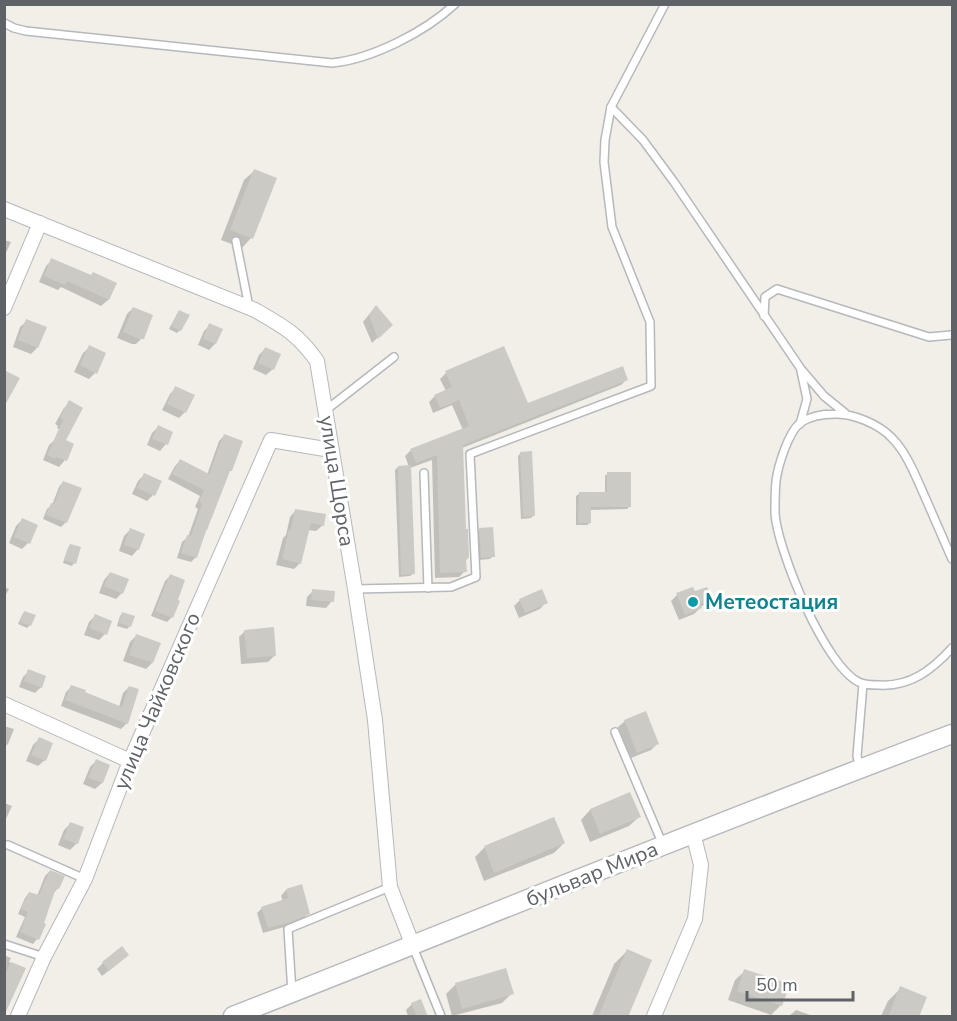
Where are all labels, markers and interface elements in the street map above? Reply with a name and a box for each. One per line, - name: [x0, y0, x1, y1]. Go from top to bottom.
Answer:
- street label: улица Щорса: [313, 413, 361, 549]
- place label: Метеостация: [705, 588, 838, 616]
- marker: Метеостация: [686, 595, 700, 609]
- street label: улица Чайковского: [107, 608, 207, 794]
- street label: бульвар Мира: [522, 835, 662, 913]
- scale bar: [747, 964, 854, 1002]
- text: 50 m: [756, 973, 798, 997]

